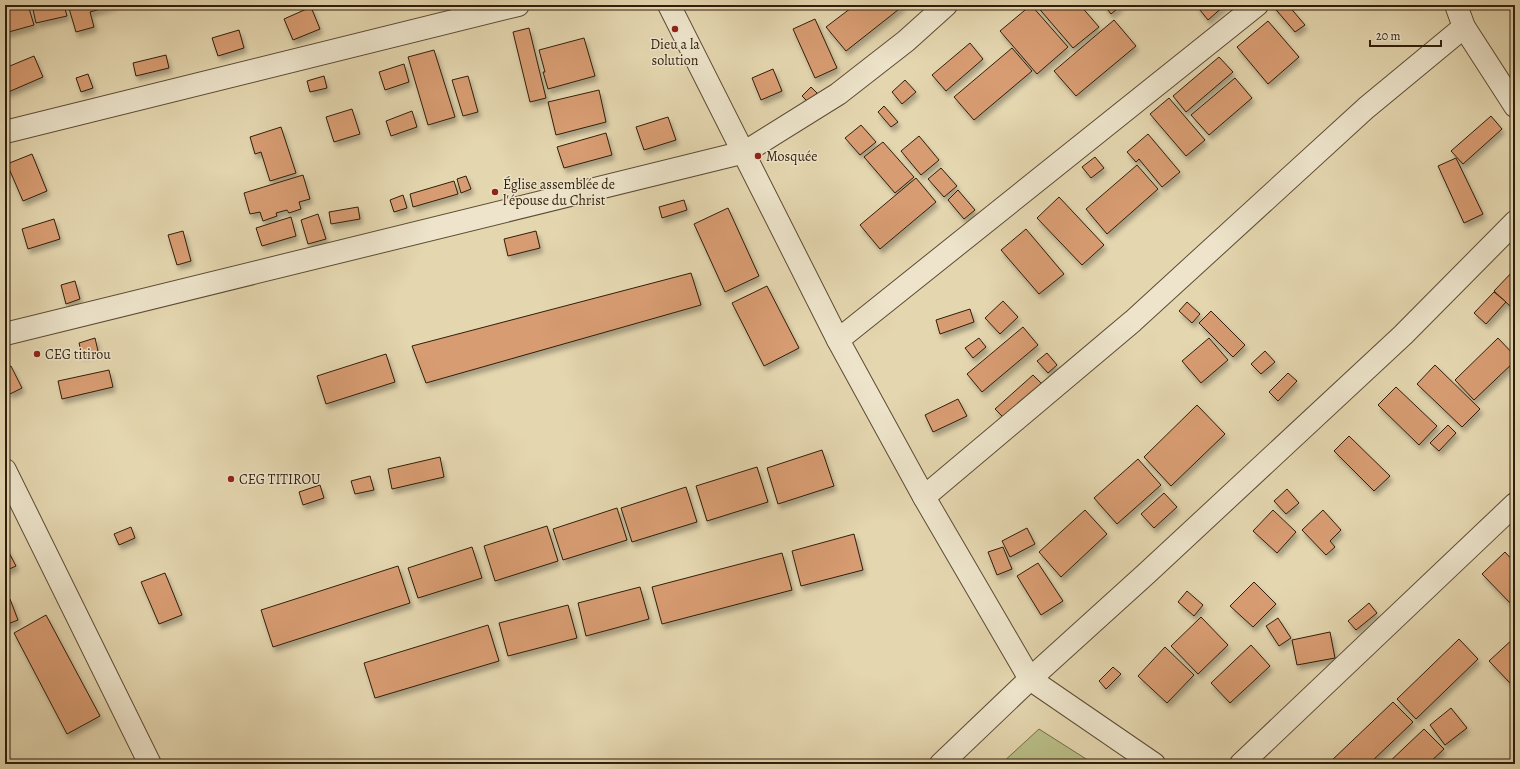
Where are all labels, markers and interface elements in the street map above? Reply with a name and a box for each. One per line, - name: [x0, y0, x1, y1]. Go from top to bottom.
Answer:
- scale bar: [1370, 22, 1441, 48]
- marker: Dieu a la solution: [670, 24, 680, 34]
- text: 20 m: [1376, 28, 1400, 44]
- place label: Dieu a la solution: [650, 35, 700, 70]
- place label: Mosquée: [766, 147, 818, 166]
- marker: Mosquée: [753, 151, 763, 161]
- place label: Église assemblée de l'épouse du Christ: [503, 175, 615, 210]
- marker: Église assemblée de l'épouse du Christ: [490, 187, 500, 197]
- place label: CEG titirou: [45, 345, 111, 364]
- marker: CEG titirou: [32, 349, 42, 359]
- place label: CEG TITIROU: [239, 470, 321, 489]
- marker: CEG TITIROU: [226, 474, 236, 484]

